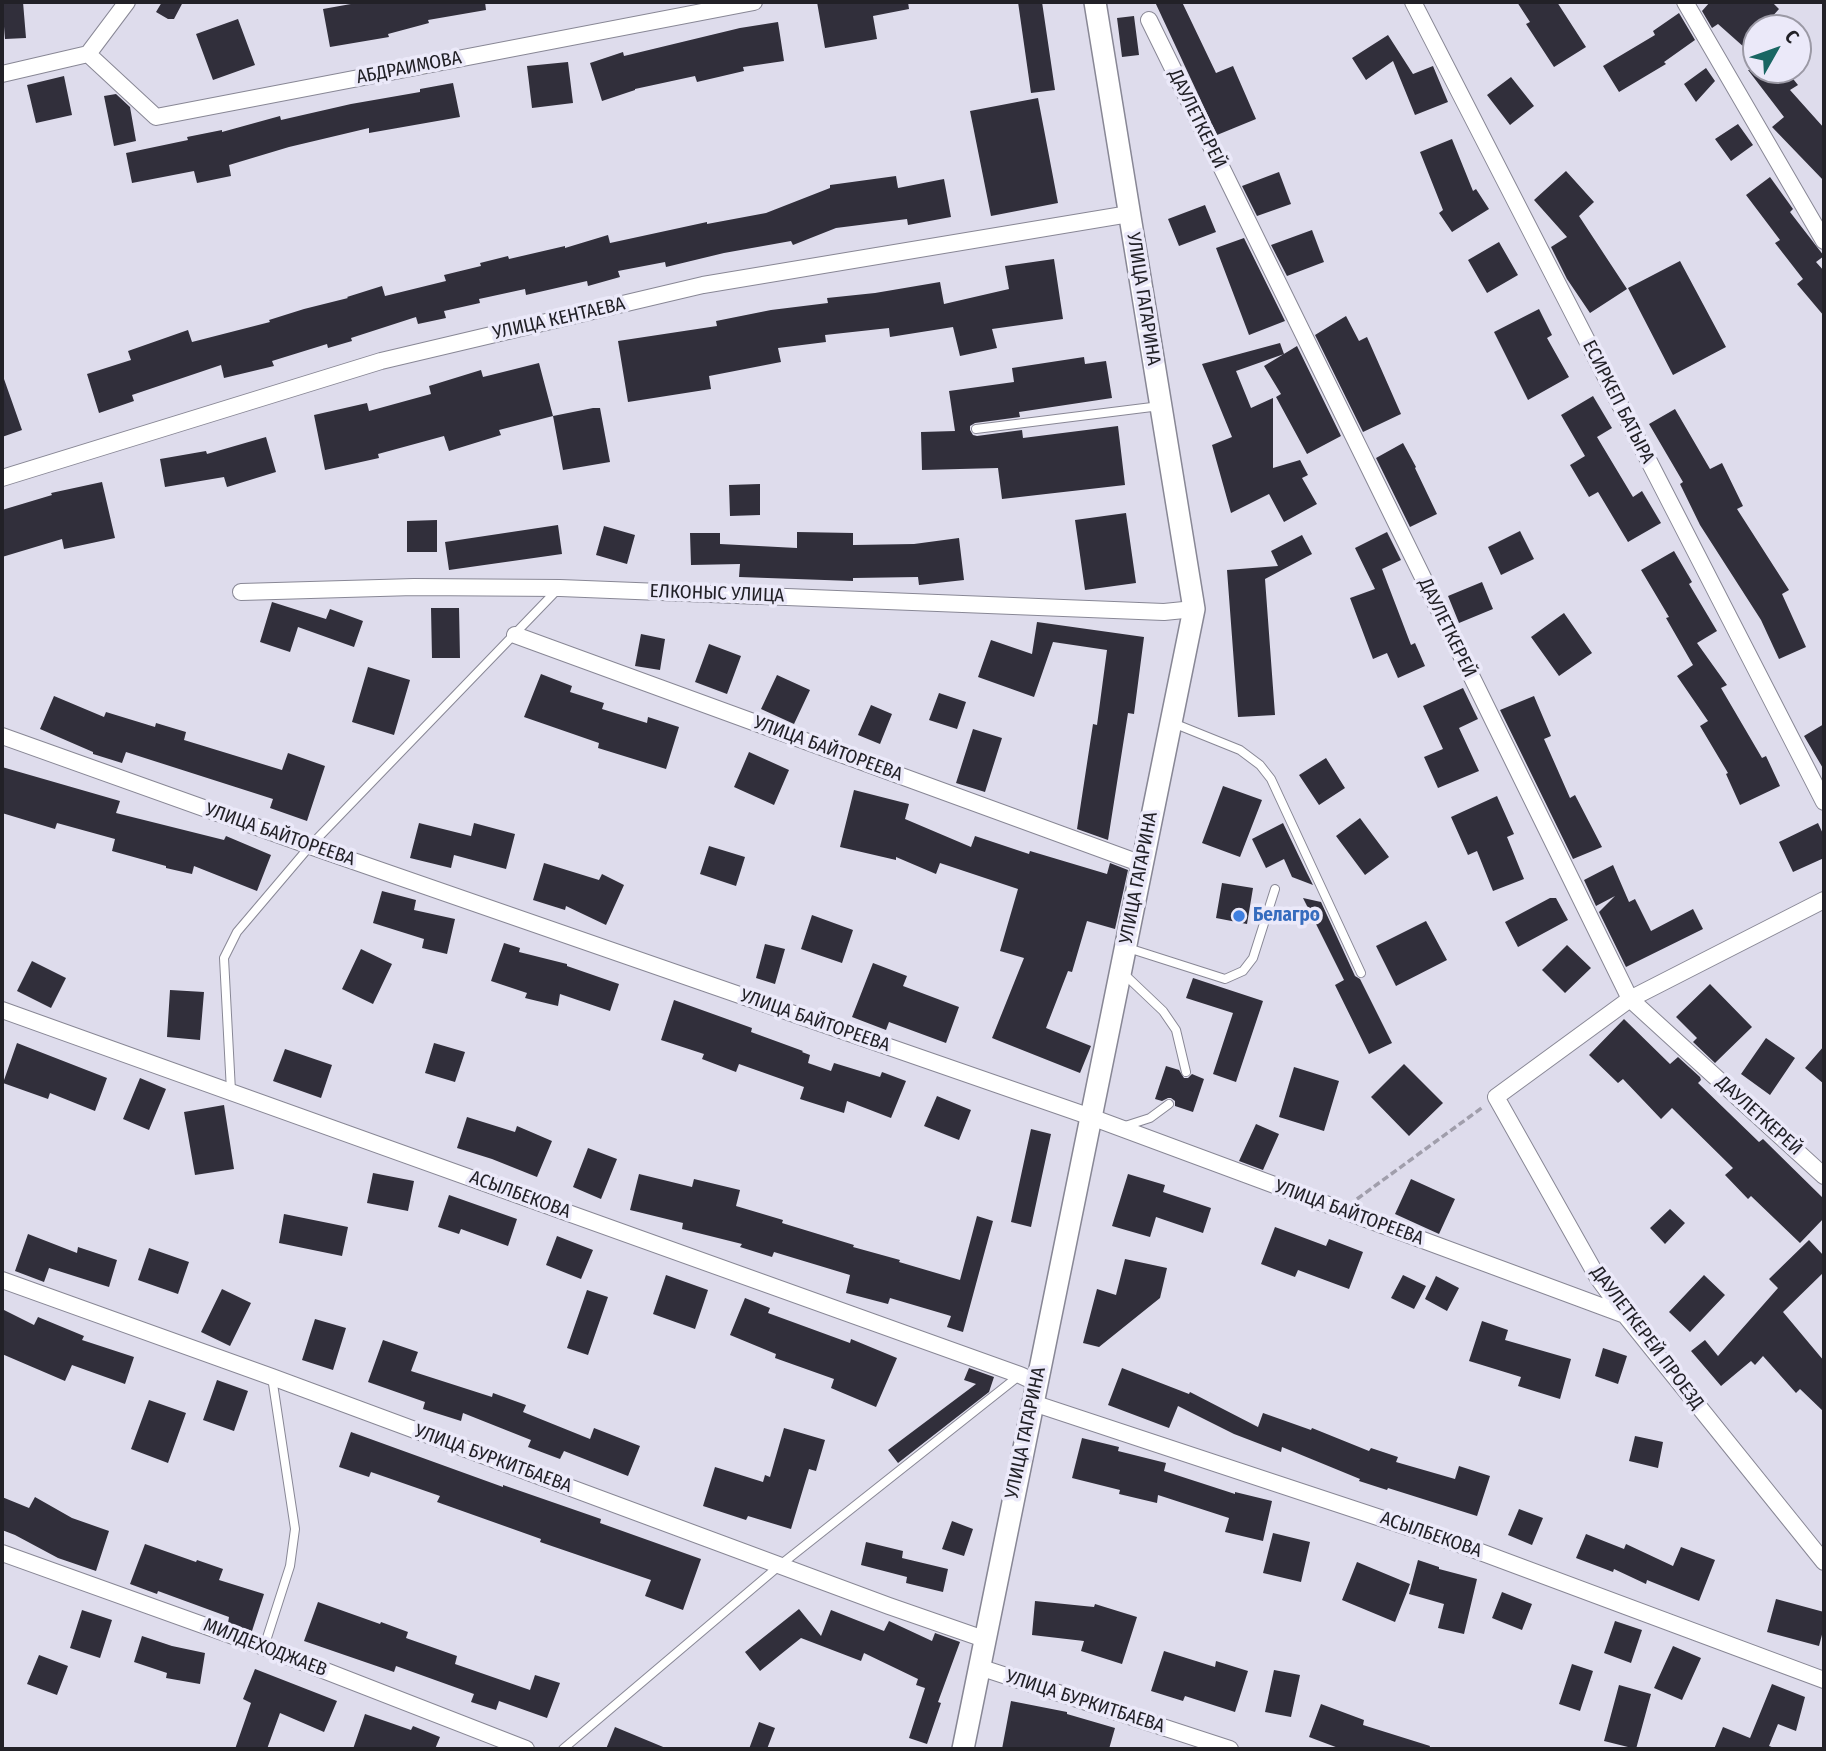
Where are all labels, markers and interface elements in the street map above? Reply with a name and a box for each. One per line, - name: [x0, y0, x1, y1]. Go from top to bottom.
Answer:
- north arrow: [1742, 14, 1812, 84]
- text: С: [1780, 25, 1804, 48]
- street label: АБДРАИМОВА: [355, 47, 463, 89]
- street label: ДАУЛЕТКЕРЕЙ: [1163, 66, 1231, 172]
- street label: УЛИЦА ГАГАРИНА: [1121, 231, 1165, 367]
- street label: УЛИЦА КЕНТАЕВА: [491, 293, 627, 345]
- street label: ЕСИРКЕП БАТЫРА: [1577, 337, 1659, 467]
- street label: ДАУЛЕТКЕРЕЙ: [1413, 575, 1481, 681]
- street label: ЕЛКОНЫС УЛИЦА: [649, 580, 785, 608]
- street label: УЛИЦА БАЙТОРЕЕВА: [750, 711, 906, 787]
- street label: УЛИЦА БАЙТОРЕЕВА: [202, 799, 358, 871]
- street label: УЛИЦА ГАГАРИНА: [1115, 810, 1163, 946]
- place label: Белагро: [1253, 905, 1320, 927]
- marker: Белагро: [1231, 908, 1247, 924]
- street label: УЛИЦА БАЙТОРЕЕВА: [737, 985, 893, 1057]
- street label: ДАУЛЕТКЕРЕЙ: [1711, 1072, 1807, 1160]
- street label: АСЫЛБЕКОВА: [466, 1166, 574, 1224]
- street label: УЛИЦА БАЙТОРЕЕВА: [1271, 1175, 1427, 1251]
- street label: ДАУЛЕТКЕРЕЙ ПРОЕЗД: [1586, 1262, 1708, 1414]
- street label: УЛИЦА ГАГАРИНА: [1001, 1365, 1051, 1501]
- street label: УЛИЦА БУРКИТБАЕВА: [411, 1420, 575, 1498]
- street label: АСЫЛБЕКОВА: [1377, 1507, 1485, 1563]
- street label: МИЛДЕХОДЖАЕВ: [200, 1614, 330, 1682]
- street label: УЛИЦА БУРКИТБАЕВА: [1003, 1666, 1167, 1738]

